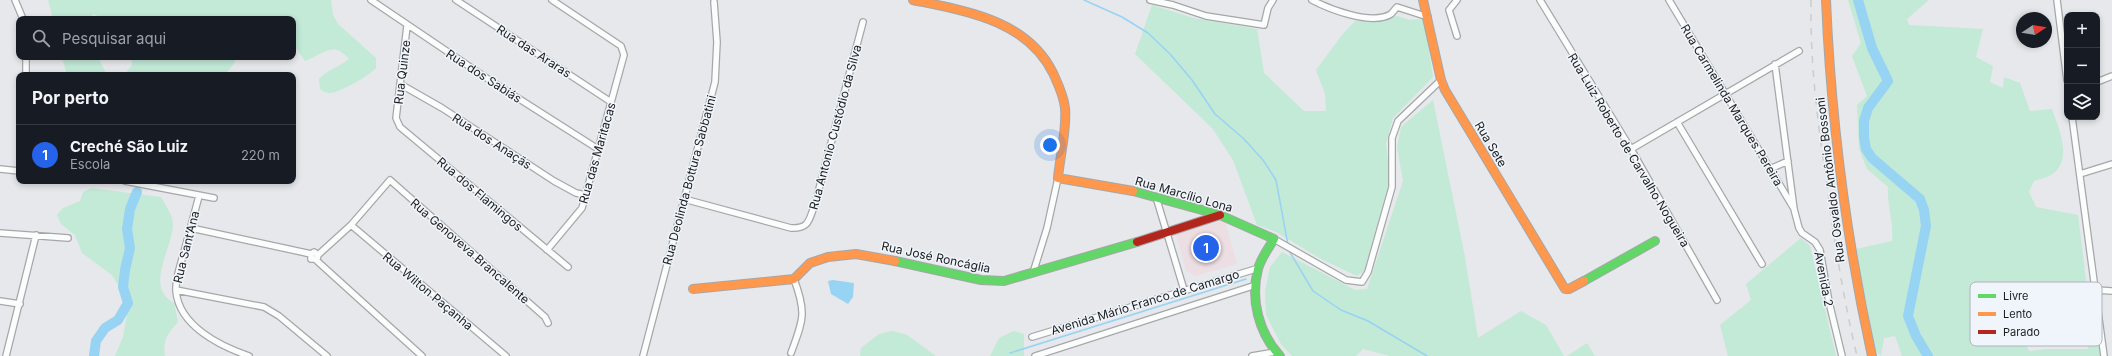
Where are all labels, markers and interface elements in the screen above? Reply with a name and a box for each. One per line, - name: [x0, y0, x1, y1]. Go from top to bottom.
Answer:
- north arrow: [2016, 12, 2052, 48]
- map controls: [2064, 12, 2100, 120]
- button: +: [2064, 12, 2100, 48]
- search box: [16, 16, 296, 60]
- street label: Rua das Araras: [494, 21, 574, 81]
- street label: Rua Carmelinda Marques Pereira: [1678, 21, 1786, 189]
- icon: search: [30, 27, 52, 49]
- text: Pesquisar aqui: [62, 29, 166, 48]
- street label: Rua Quinze: [391, 39, 413, 105]
- street label: Rua Antonio Custódio da Silva: [806, 43, 864, 211]
- street label: Rua dos Sabiás: [443, 46, 525, 106]
- button: −: [2064, 48, 2100, 84]
- street label: Rua Luiz Roberto de Carvalho Nogueira: [1565, 50, 1693, 250]
- button: layers: [2064, 84, 2100, 120]
- text: Por perto: [32, 88, 109, 108]
- street label: Rua Deolinda Bottura Sabbatini: [659, 93, 719, 267]
- street label: Rua Osvaldo Antônio Bossoni: [1812, 96, 1848, 264]
- street label: Rua das Maritacas: [575, 101, 619, 205]
- street label: Rua dos Anaçãs: [450, 110, 534, 172]
- street label: Rua Sete: [1472, 119, 1510, 169]
- your location: [1040, 135, 1060, 155]
- text: Creché São Luiz: [70, 137, 188, 156]
- text: 1: [42, 147, 48, 163]
- text: 220 m: [241, 147, 280, 163]
- street label: Rua dos Flamingos: [434, 154, 526, 234]
- text: Escola: [70, 156, 110, 172]
- street label: Rua Marcílio Lona: [1133, 173, 1235, 215]
- street label: Rua Genoveva Brancalente: [407, 195, 533, 307]
- street label: Rua Sant’Ana: [170, 209, 202, 285]
- pin: 1: [1193, 233, 1219, 263]
- street label: Rua José Roncáglia: [880, 238, 992, 276]
- street label: Rua Wilton Paçanha: [380, 249, 476, 333]
- street label: Avenida 2: [1811, 250, 1837, 308]
- street label: Avenida Mário Franco de Camargo: [1049, 266, 1241, 338]
- legend: [1970, 282, 2102, 346]
- text: Livre: [2003, 289, 2028, 303]
- text: Lento: [2003, 307, 2033, 321]
- text: Parado: [2003, 325, 2040, 339]

